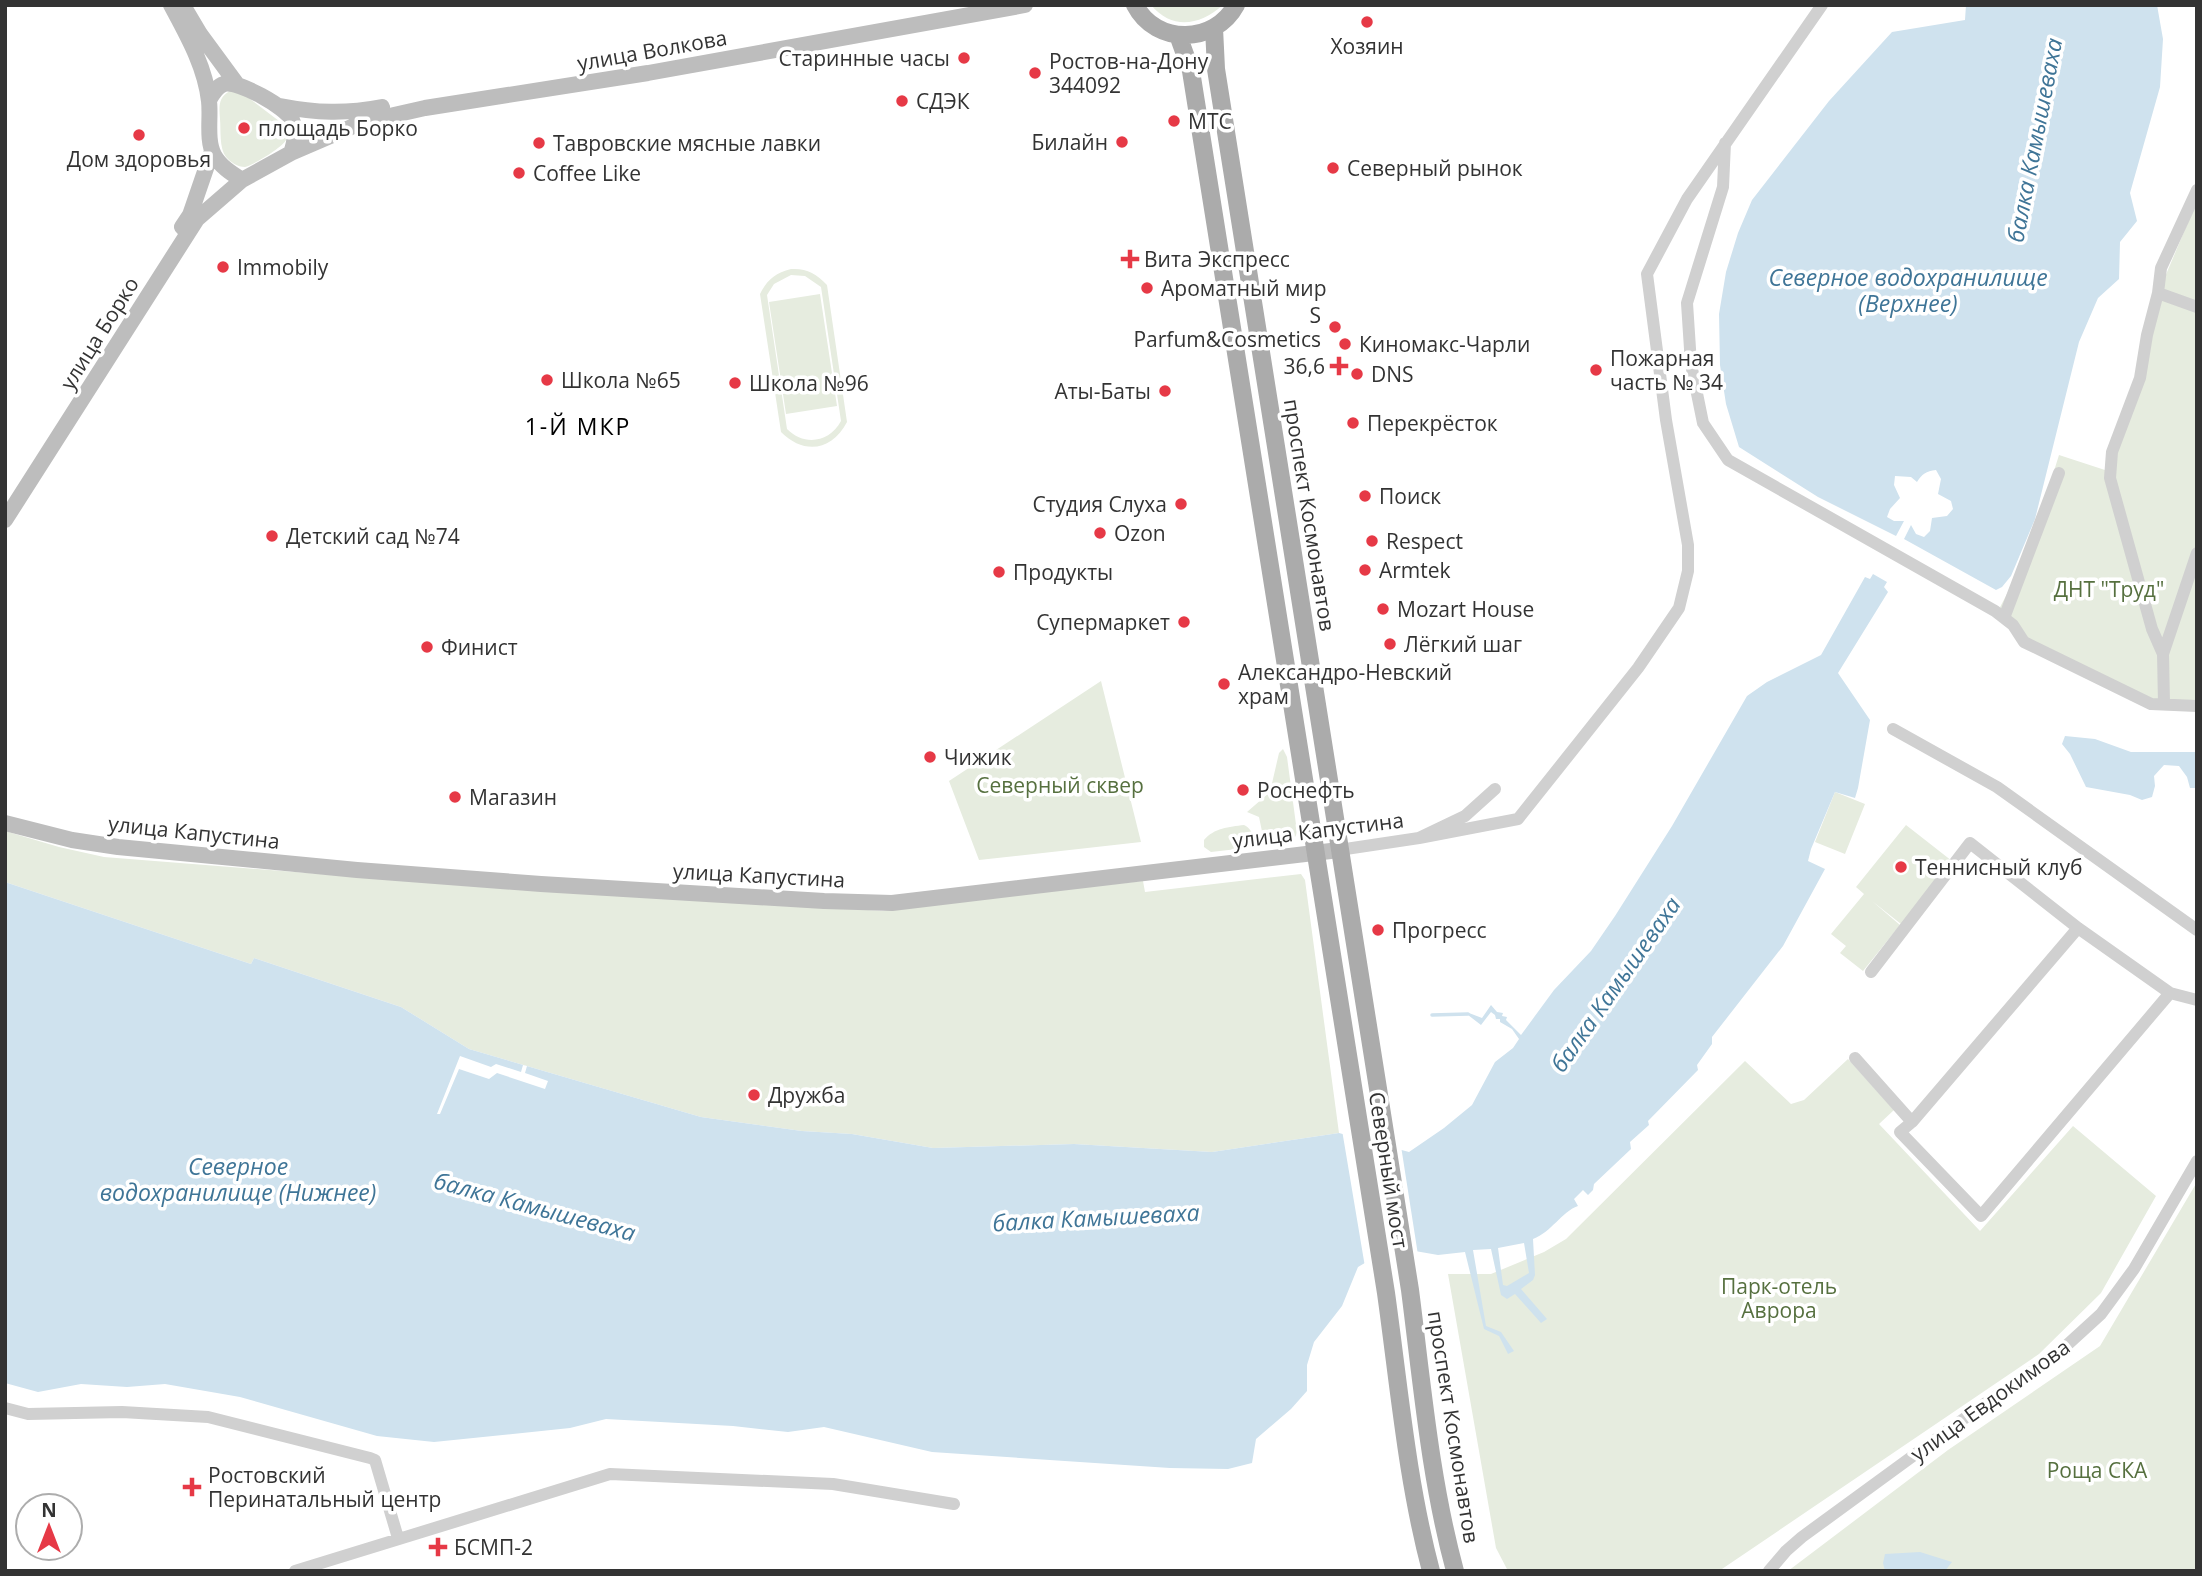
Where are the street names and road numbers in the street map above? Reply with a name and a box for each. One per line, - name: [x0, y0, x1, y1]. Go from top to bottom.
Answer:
- street label: улица Волкова: [575, 23, 729, 77]
- street label: улица Борко: [53, 271, 145, 395]
- street label: проспект Космонавтов: [1278, 397, 1342, 633]
- street label: улица Капустина: [1231, 806, 1405, 854]
- street label: улица Капустина: [107, 809, 281, 855]
- street label: улица Капустина: [672, 857, 846, 893]
- street label: Северный мост: [1363, 1090, 1415, 1250]
- street label: проспект Космонавтов: [1422, 1309, 1486, 1545]
- street label: улица Евдокимова: [1905, 1333, 2075, 1467]

